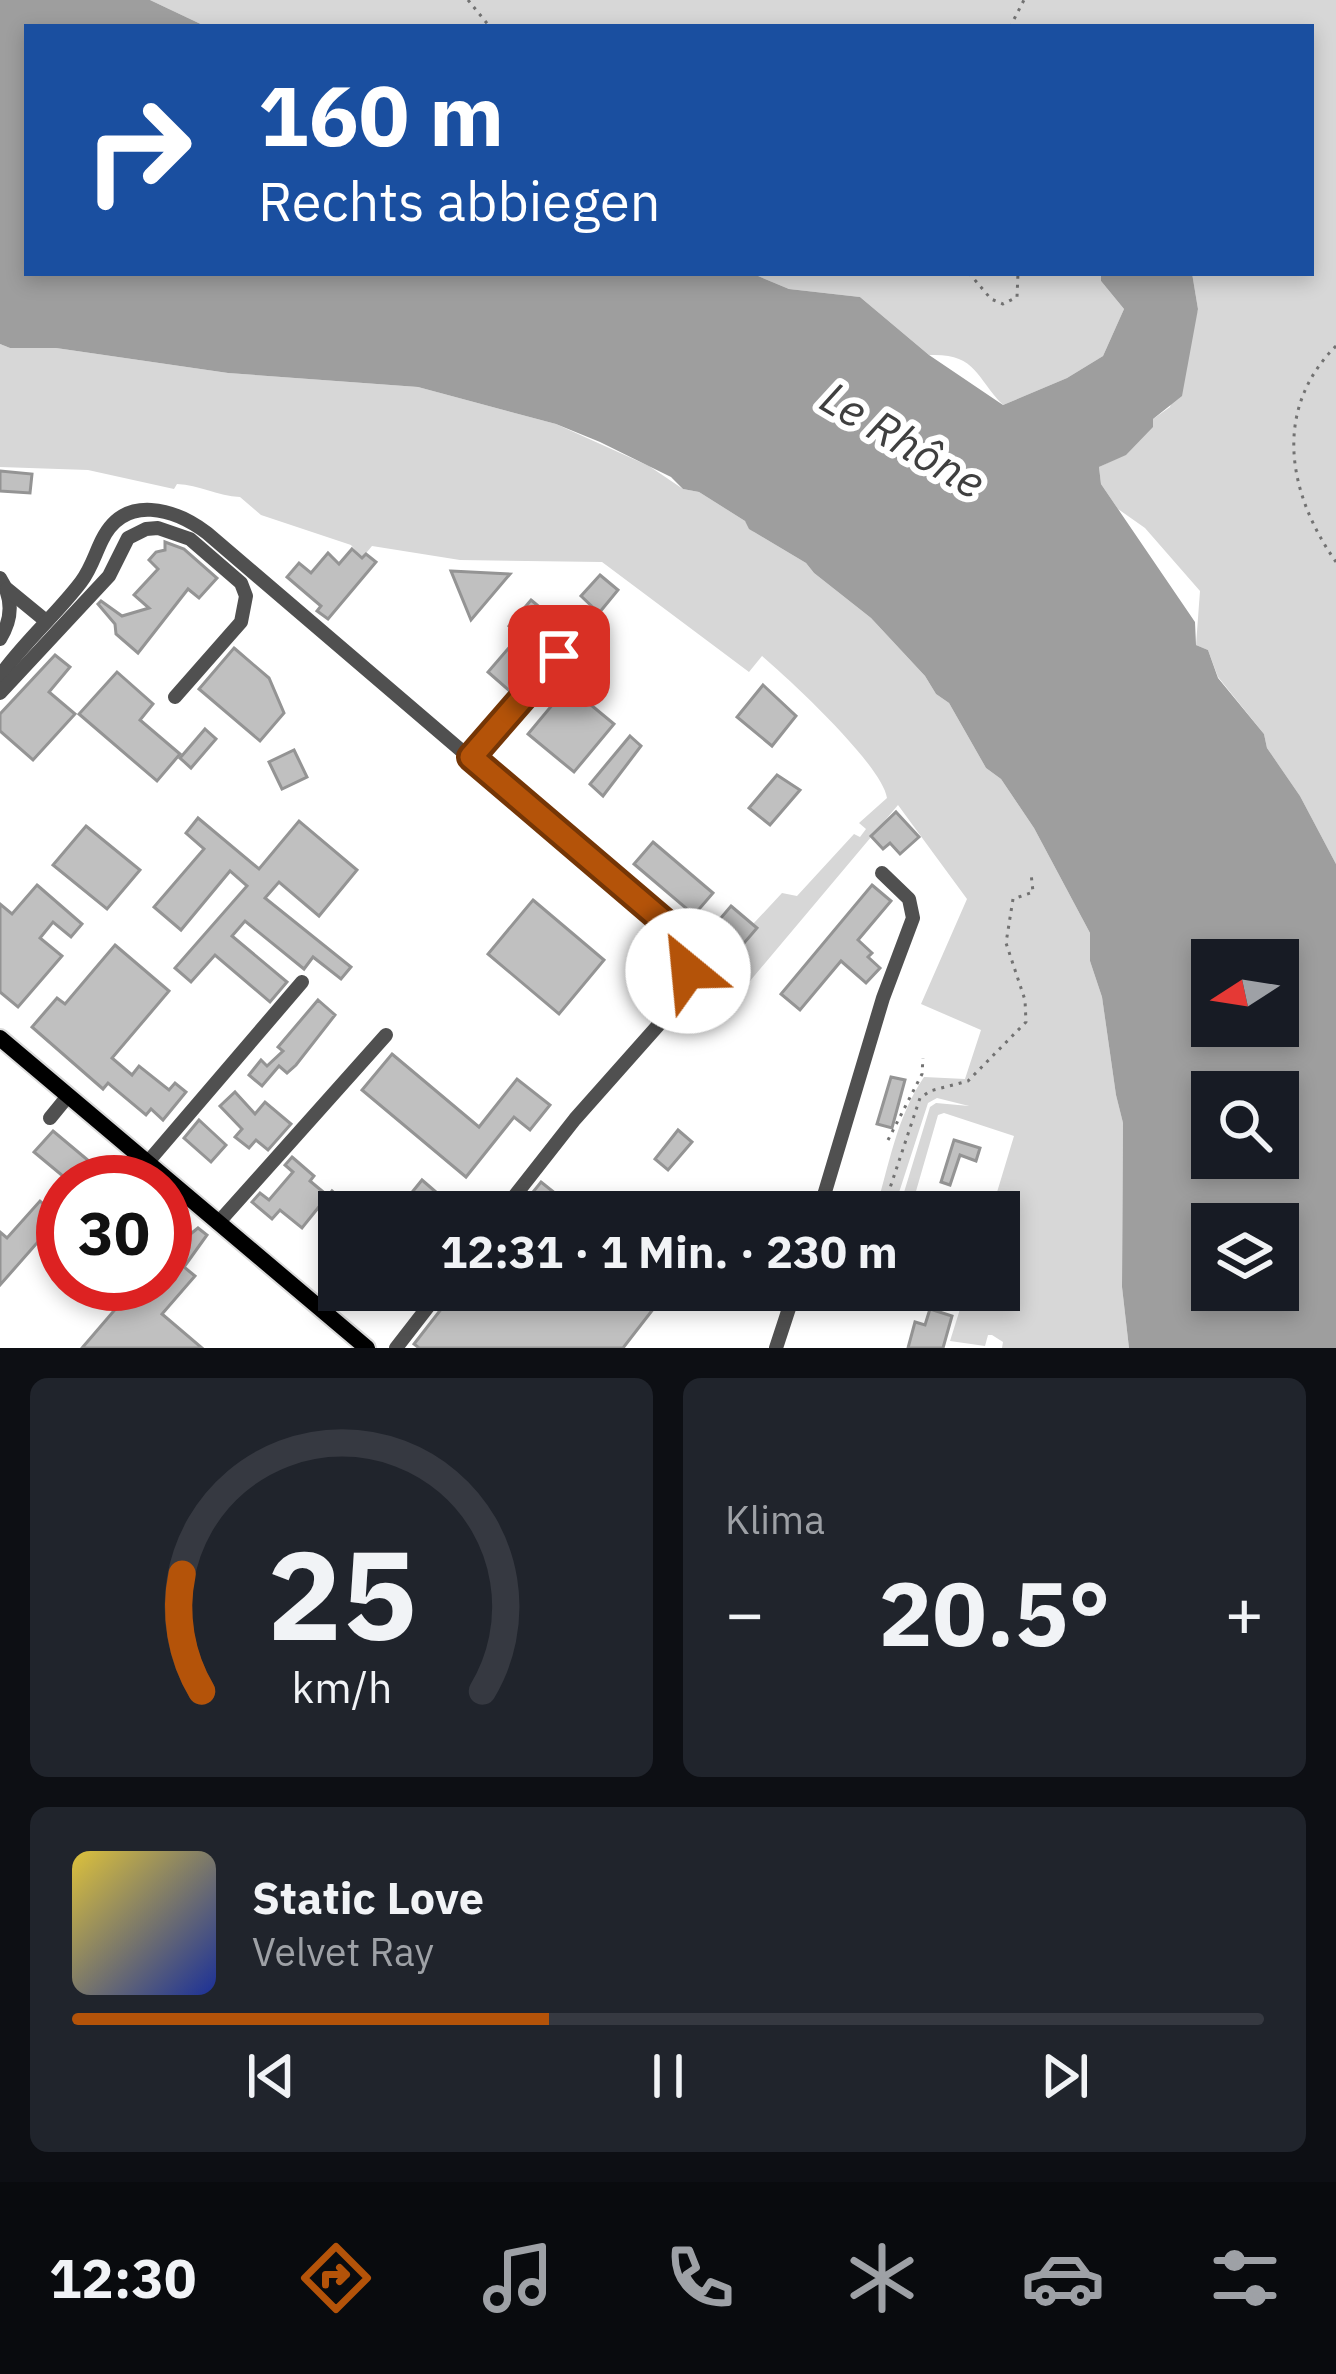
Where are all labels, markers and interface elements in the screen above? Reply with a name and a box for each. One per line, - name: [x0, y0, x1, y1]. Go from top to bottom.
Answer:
- text: 160 m: [258, 60, 504, 169]
- icon: right: [60, 72, 216, 228]
- text: Rechts abbiegen: [258, 166, 660, 236]
- water label: Le Rhône: [811, 368, 996, 511]
- pin: [508, 605, 610, 707]
- icon: arrive: [526, 623, 592, 689]
- position arrow: [625, 908, 751, 1034]
- north arrow: [1191, 939, 1299, 1047]
- map controls: [1191, 939, 1299, 1311]
- button: search: [1191, 1071, 1299, 1179]
- speed limit sign: 30: [36, 1155, 192, 1311]
- button: layers: [1191, 1203, 1299, 1311]
- text: 12:31 · 1 Min. · 230 m: [440, 1222, 898, 1280]
- text: Klima: [725, 1494, 825, 1545]
- text: 25: [267, 1512, 416, 1674]
- text: 20.5°: [878, 1554, 1111, 1671]
- text: −: [725, 1569, 765, 1655]
- text: +: [1224, 1569, 1264, 1655]
- text: km/h: [291, 1658, 392, 1714]
- text: Static Love: [252, 1868, 484, 1926]
- text: Velvet Ray: [252, 1926, 434, 1977]
- icon: previous: [238, 2043, 304, 2109]
- icon: pause: [635, 2043, 701, 2109]
- icon: next: [1032, 2043, 1098, 2109]
- icon: directions: [294, 2236, 378, 2320]
- icon: music: [476, 2236, 560, 2320]
- icon: phone: [658, 2236, 742, 2320]
- icon: climate: [840, 2236, 924, 2320]
- icon: car: [1021, 2236, 1105, 2320]
- icon: filters: [1203, 2236, 1287, 2320]
- text: 12:30: [49, 2243, 196, 2313]

